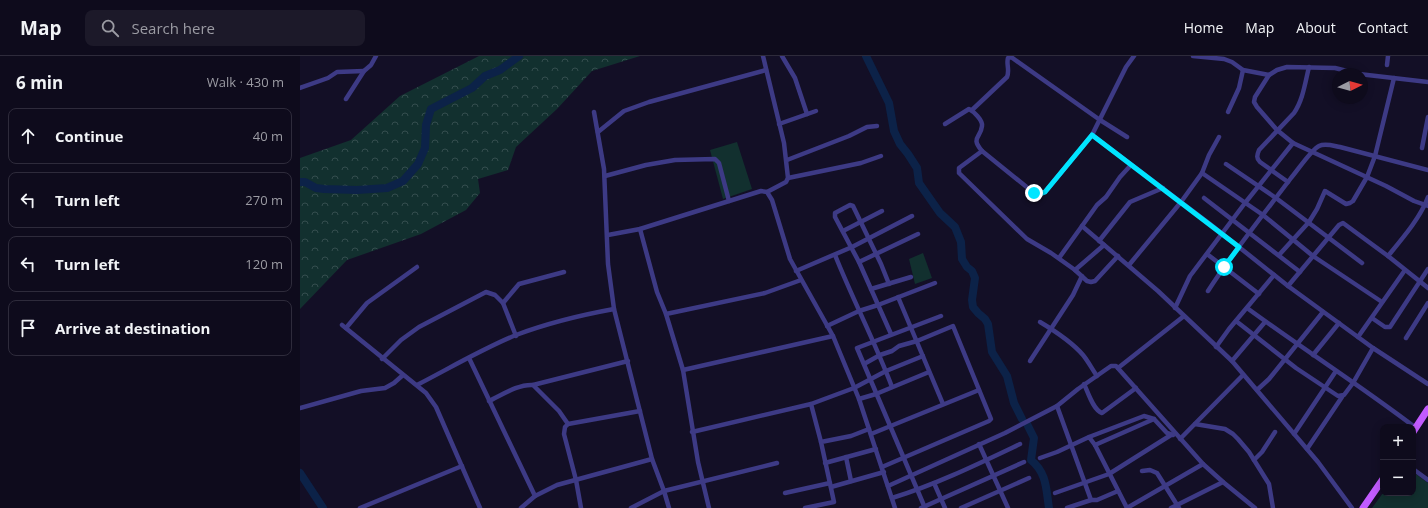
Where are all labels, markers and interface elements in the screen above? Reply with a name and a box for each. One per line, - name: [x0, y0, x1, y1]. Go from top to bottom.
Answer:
- search box: [85, 10, 365, 46]
- text: Map: [20, 15, 61, 41]
- icon: search: [99, 17, 121, 39]
- text: Search here: [131, 18, 215, 38]
- text: Home: [1184, 18, 1223, 37]
- text: Map: [1245, 18, 1274, 37]
- text: About: [1296, 18, 1336, 37]
- text: Contact: [1358, 18, 1408, 37]
- north arrow: [1332, 68, 1368, 104]
- text: 6 min: [16, 71, 63, 94]
- text: Walk · 430 m: [207, 73, 284, 91]
- icon: ahead: [17, 125, 39, 147]
- text: Continue: [55, 126, 123, 146]
- text: 40 m: [253, 127, 283, 145]
- route end: [1025, 184, 1043, 202]
- icon: left: [17, 189, 39, 211]
- text: Turn left: [55, 190, 120, 210]
- text: 270 m: [245, 191, 283, 209]
- icon: left: [17, 253, 39, 275]
- text: Turn left: [55, 254, 120, 274]
- text: 120 m: [245, 255, 283, 273]
- route start: [1215, 258, 1233, 276]
- icon: arrive: [17, 317, 39, 339]
- text: Arrive at destination: [55, 318, 210, 338]
- map controls: [1380, 424, 1416, 496]
- button: +: [1380, 424, 1416, 460]
- button: −: [1380, 460, 1416, 496]

